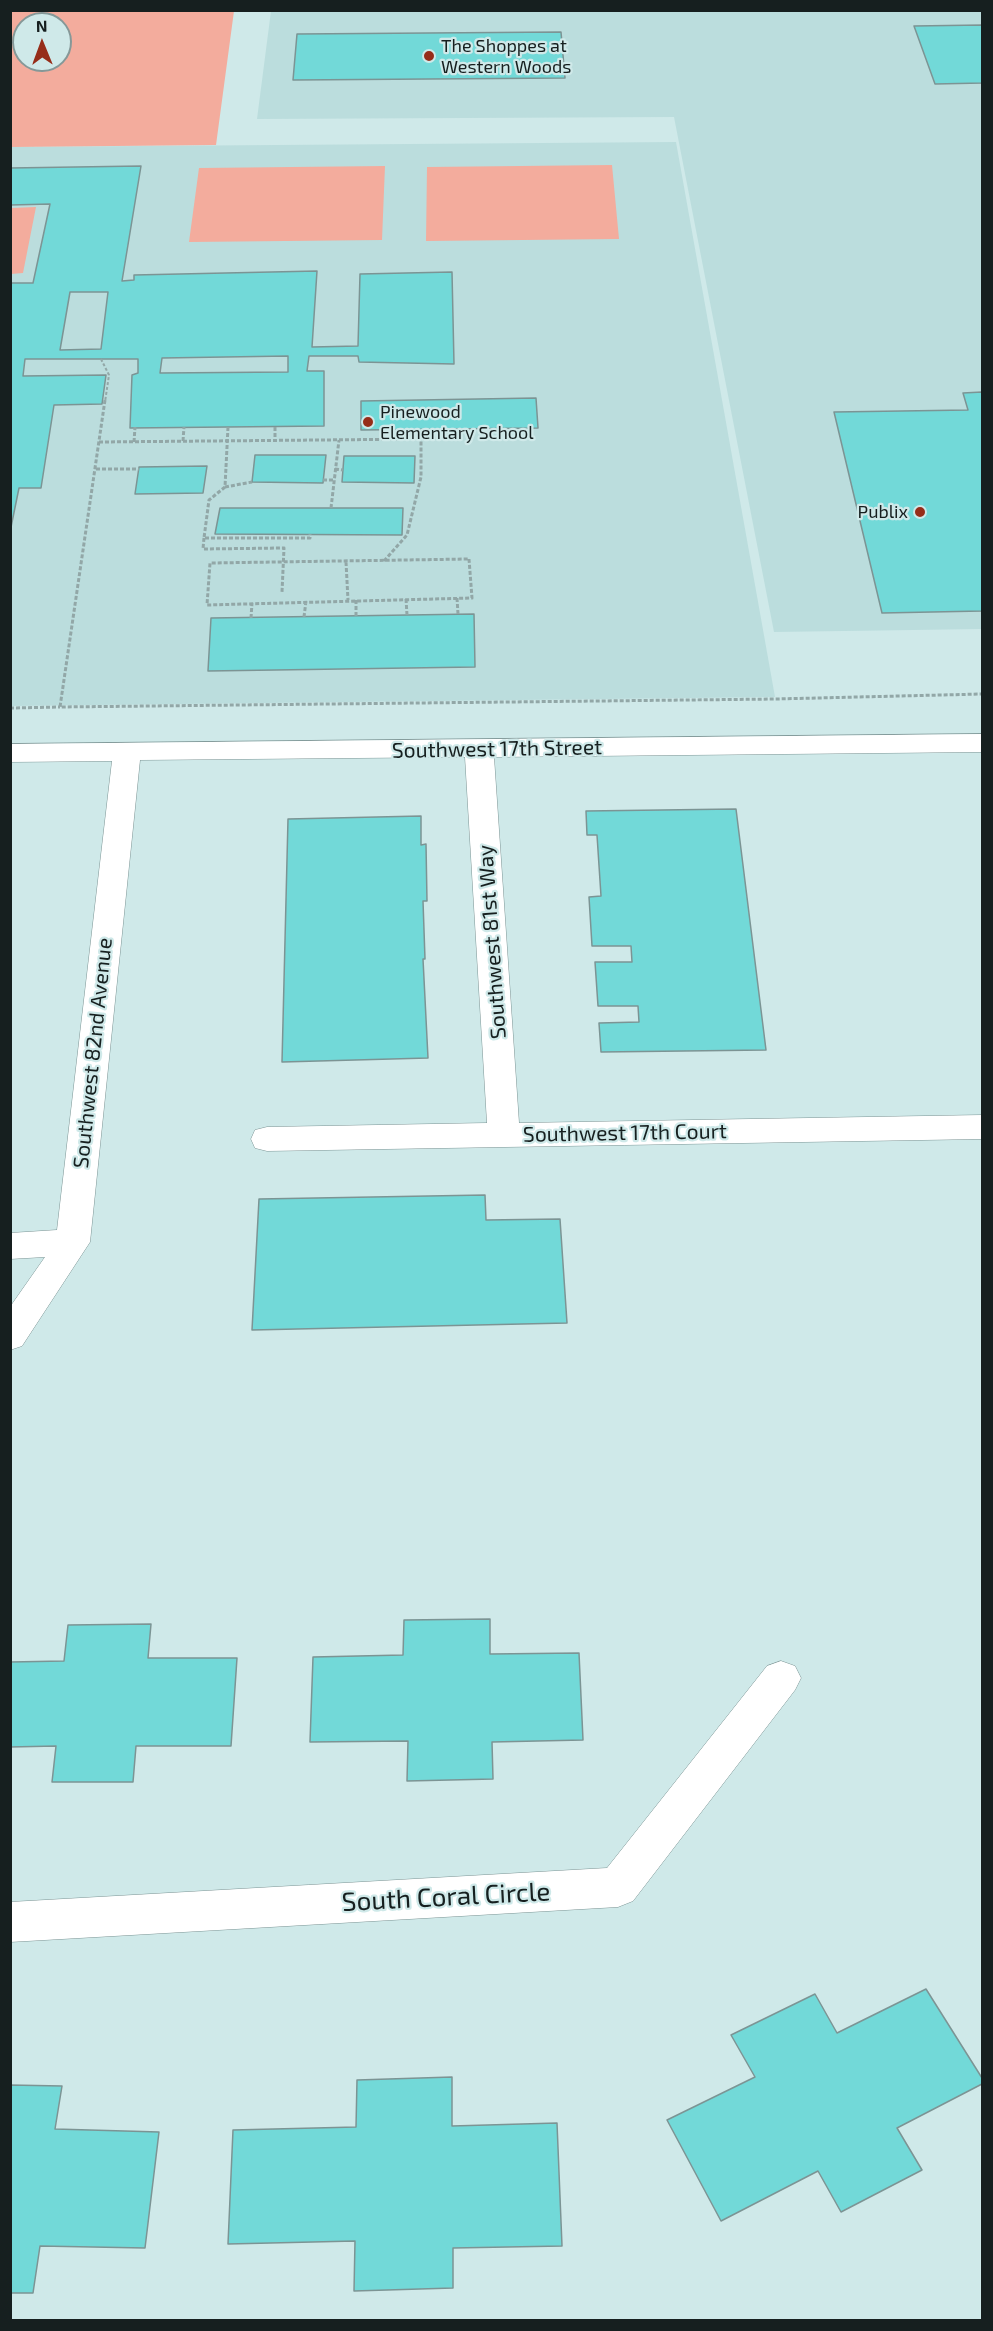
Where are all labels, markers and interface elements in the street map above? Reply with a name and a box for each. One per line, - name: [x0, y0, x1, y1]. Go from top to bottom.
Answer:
- north arrow: [12, 12, 72, 72]
- text: N: [36, 16, 48, 35]
- place label: The Shoppes at Western Woods: [441, 35, 571, 78]
- marker: The Shoppes at Western Woods: [422, 49, 436, 63]
- place label: Pinewood Elementary School: [380, 401, 534, 444]
- marker: Pinewood Elementary School: [361, 415, 375, 429]
- place label: Publix: [858, 501, 908, 523]
- marker: Publix: [913, 505, 927, 519]
- street label: Southwest 17th Street: [392, 735, 602, 763]
- street label: Southwest 81st Way: [473, 844, 511, 1040]
- street label: Southwest 82nd Avenue: [68, 937, 118, 1169]
- street label: Southwest 17th Court: [523, 1119, 727, 1147]
- street label: South Coral Circle: [341, 1876, 551, 1918]

